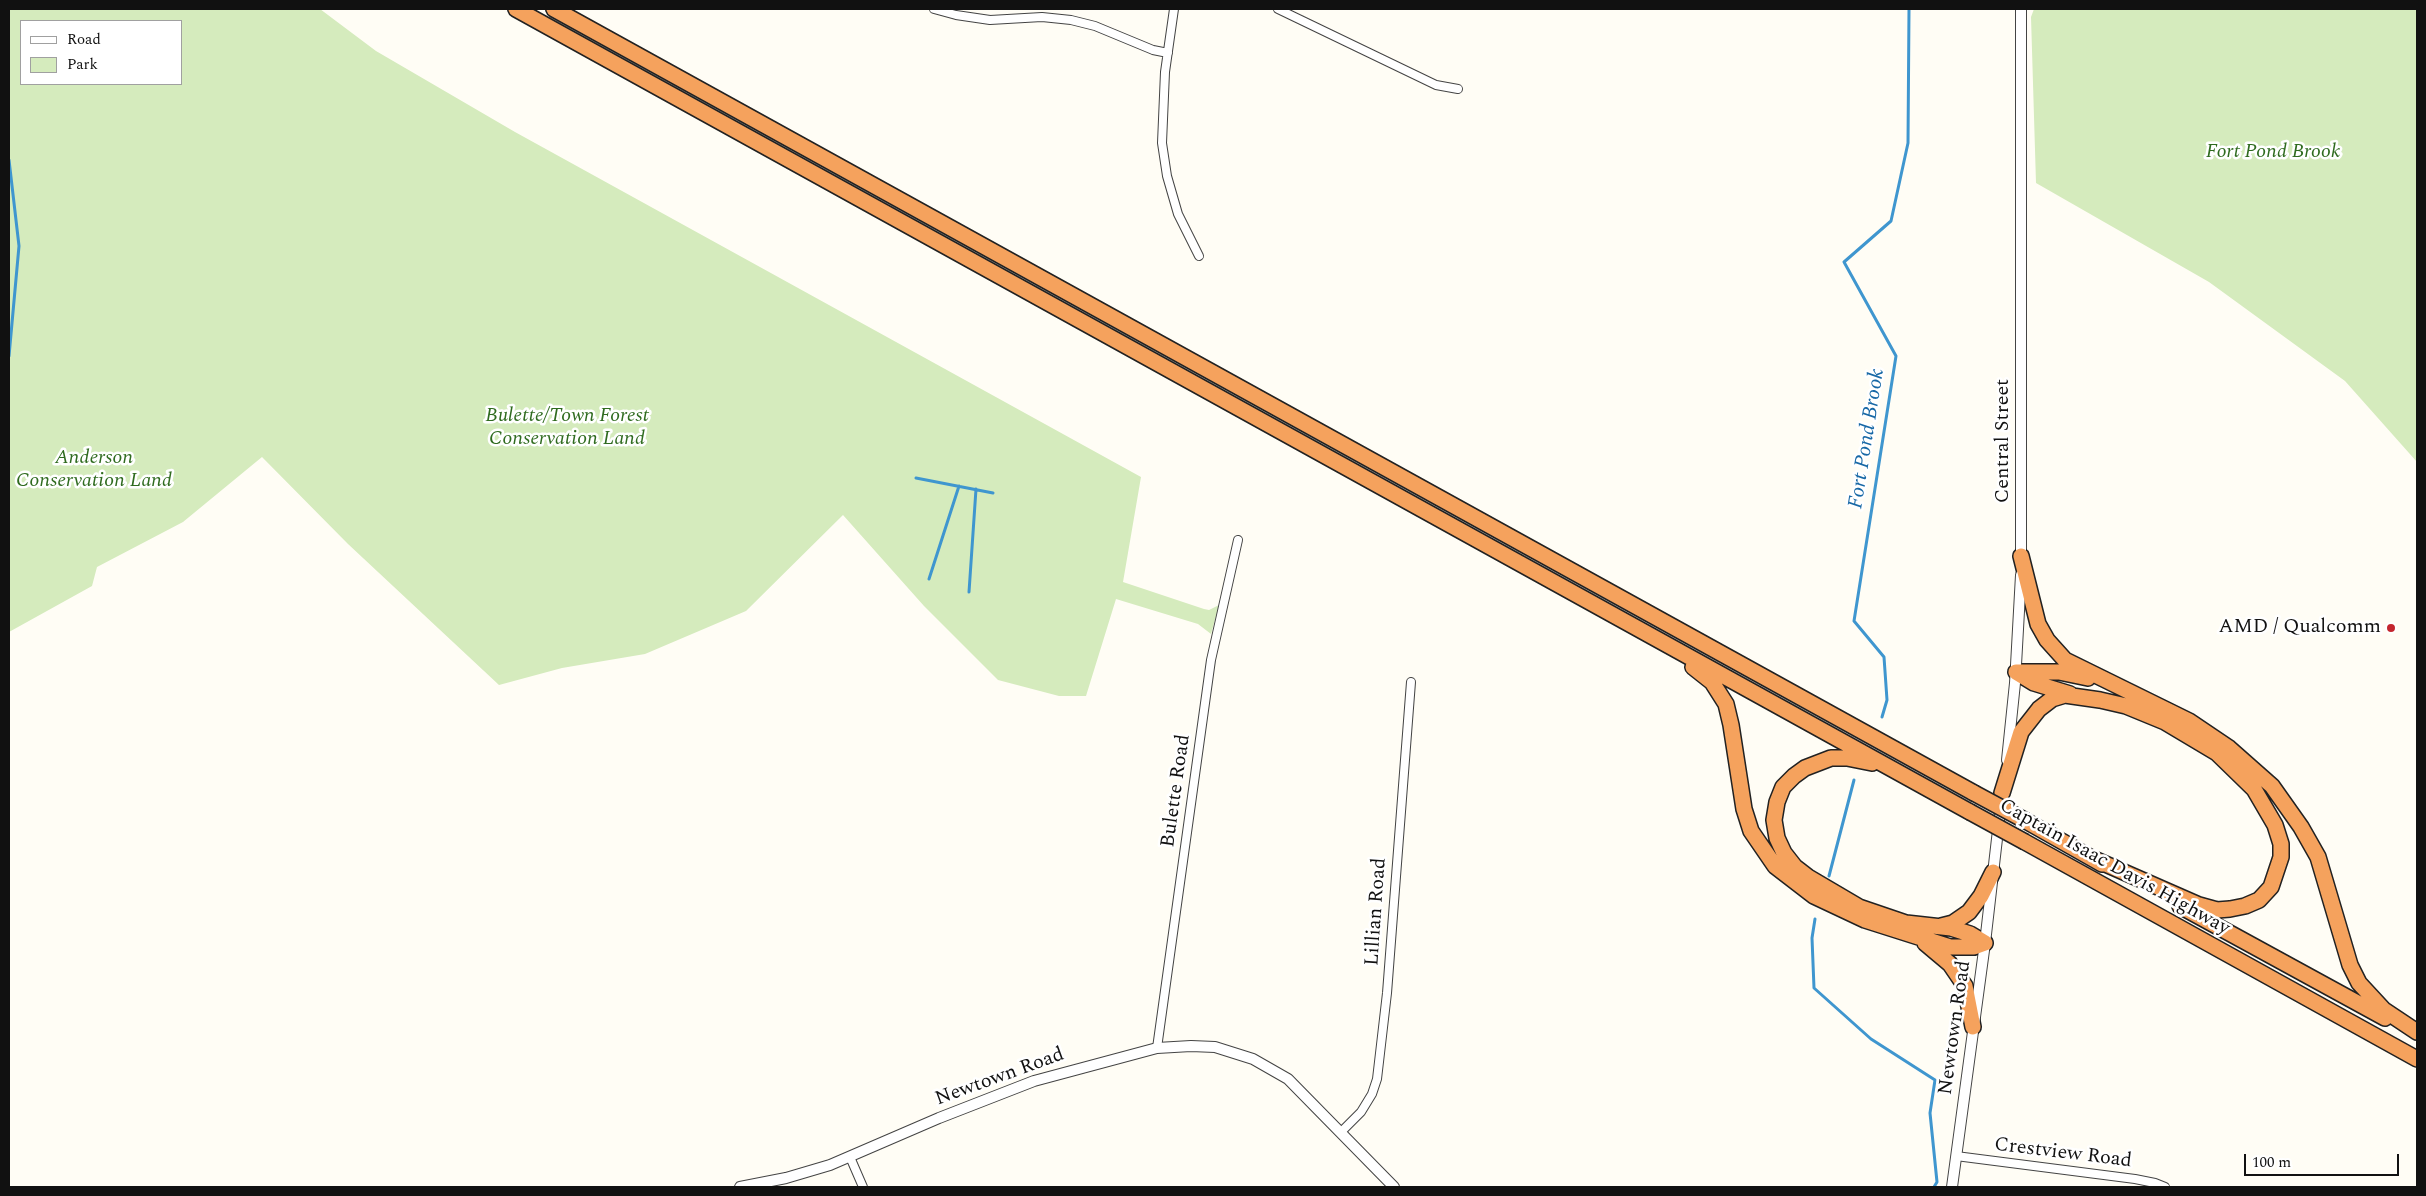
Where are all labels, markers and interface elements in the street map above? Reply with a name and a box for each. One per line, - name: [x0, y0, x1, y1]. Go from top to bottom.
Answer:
- legend: [20, 20, 182, 85]
- text: Road: [67, 28, 101, 51]
- text: Park: [67, 53, 98, 76]
- park label: Fort Pond Brook: [2206, 141, 2340, 165]
- water label: Fort Pond Brook: [1845, 367, 1891, 511]
- street label: Central Street: [1992, 379, 2016, 503]
- park label: Bulette/Town Forest Conservation Land: [485, 405, 649, 452]
- park label: Anderson Conservation Land: [16, 447, 172, 494]
- place label: AMD / Qualcomm: [2219, 616, 2381, 640]
- marker: AMD / Qualcomm: [2385, 622, 2397, 634]
- street label: Bulette Road: [1157, 733, 1197, 849]
- street label: Captain Isaac Davis Highway: [1995, 795, 2233, 941]
- street label: Lillian Road: [1361, 857, 1393, 967]
- street label: Newtown Road: [1935, 959, 1977, 1097]
- street label: Newtown Road: [932, 1044, 1068, 1112]
- street label: Crestview Road: [1993, 1134, 2133, 1174]
- scale bar: [2246, 1144, 2401, 1176]
- text: 100 m: [2252, 1151, 2291, 1174]

